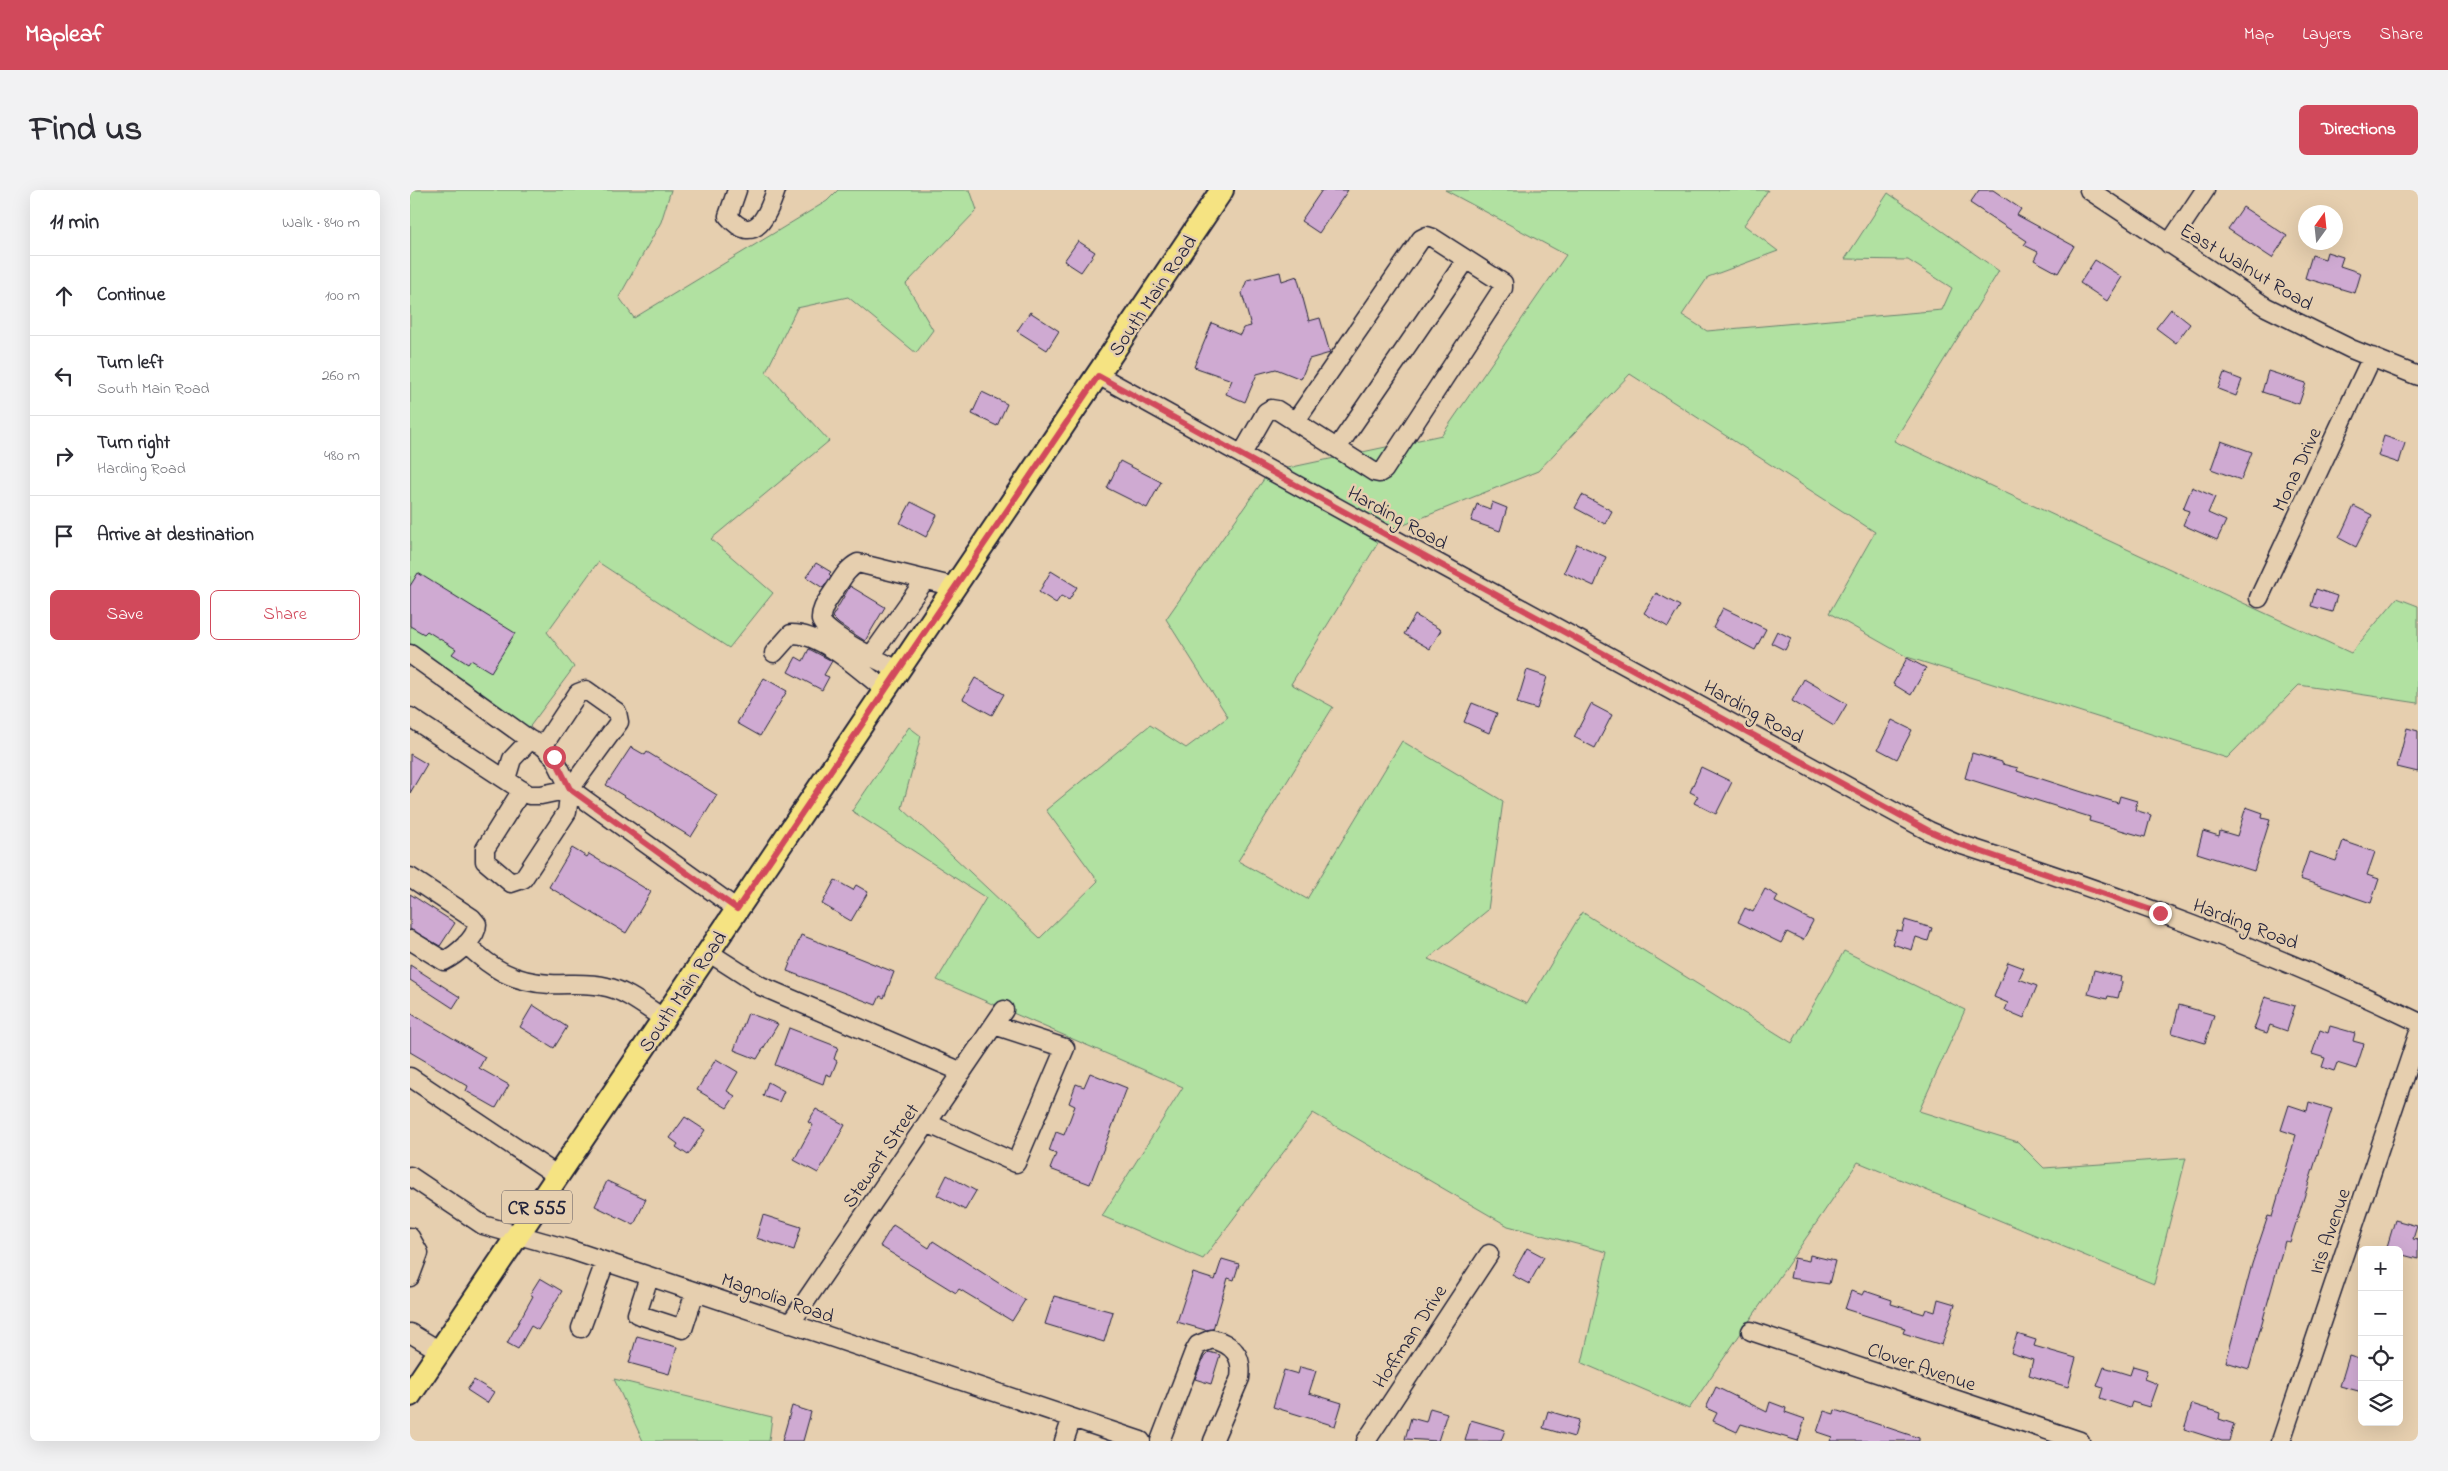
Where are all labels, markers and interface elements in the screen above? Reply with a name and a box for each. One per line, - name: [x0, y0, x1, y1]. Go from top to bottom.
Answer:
- text: Mapleaf: [25, 18, 104, 53]
- text: Map: [2244, 22, 2274, 48]
- text: Layers: [2302, 22, 2352, 48]
- text: Share: [2380, 22, 2423, 48]
- text: Find us: [30, 105, 142, 156]
- button: Directions: [2299, 105, 2418, 155]
- north arrow: [2298, 205, 2343, 250]
- text: 11 min: [50, 208, 99, 238]
- text: Walk · 840 m: [282, 211, 360, 235]
- street label: East Walnut Road: [2174, 217, 2318, 319]
- street label: South Main Road: [1103, 230, 1205, 363]
- icon: ahead: [50, 282, 78, 310]
- text: Continue: [97, 282, 165, 309]
- text: 100 m: [325, 284, 360, 308]
- text: Turn left: [97, 350, 164, 377]
- icon: left: [50, 362, 78, 390]
- text: 260 m: [322, 364, 360, 388]
- text: South Main Road: [97, 377, 210, 401]
- street label: Mona Drive: [2266, 423, 2330, 517]
- text: Turn right: [97, 430, 170, 457]
- icon: right: [50, 442, 78, 470]
- text: 480 m: [324, 444, 360, 468]
- text: Harding Road: [97, 457, 186, 481]
- street label: Harding Road: [1341, 480, 1452, 560]
- icon: arrive: [50, 522, 78, 550]
- text: Arrive at destination: [97, 522, 254, 549]
- button: Save: [50, 590, 200, 640]
- button: Share: [210, 590, 360, 640]
- street label: Harding Road: [1697, 674, 1808, 754]
- route start: [543, 746, 566, 769]
- street label: Harding Road: [2188, 892, 2302, 960]
- route end: [2149, 902, 2172, 925]
- street label: South Main Road: [633, 926, 735, 1059]
- street label: Stewart Street: [836, 1098, 928, 1215]
- street label: Iris Avenue: [2303, 1185, 2360, 1279]
- road number: CR 555: [502, 1190, 572, 1224]
- map controls: [2358, 1246, 2403, 1426]
- button: +: [2358, 1246, 2403, 1291]
- street label: Magnolia Road: [716, 1266, 838, 1333]
- street label: Hoffman Drive: [1367, 1280, 1456, 1395]
- button: −: [2358, 1291, 2403, 1336]
- street label: Clover Avenue: [1863, 1336, 1979, 1400]
- button: locate: [2358, 1336, 2403, 1381]
- button: layers: [2358, 1381, 2403, 1426]

